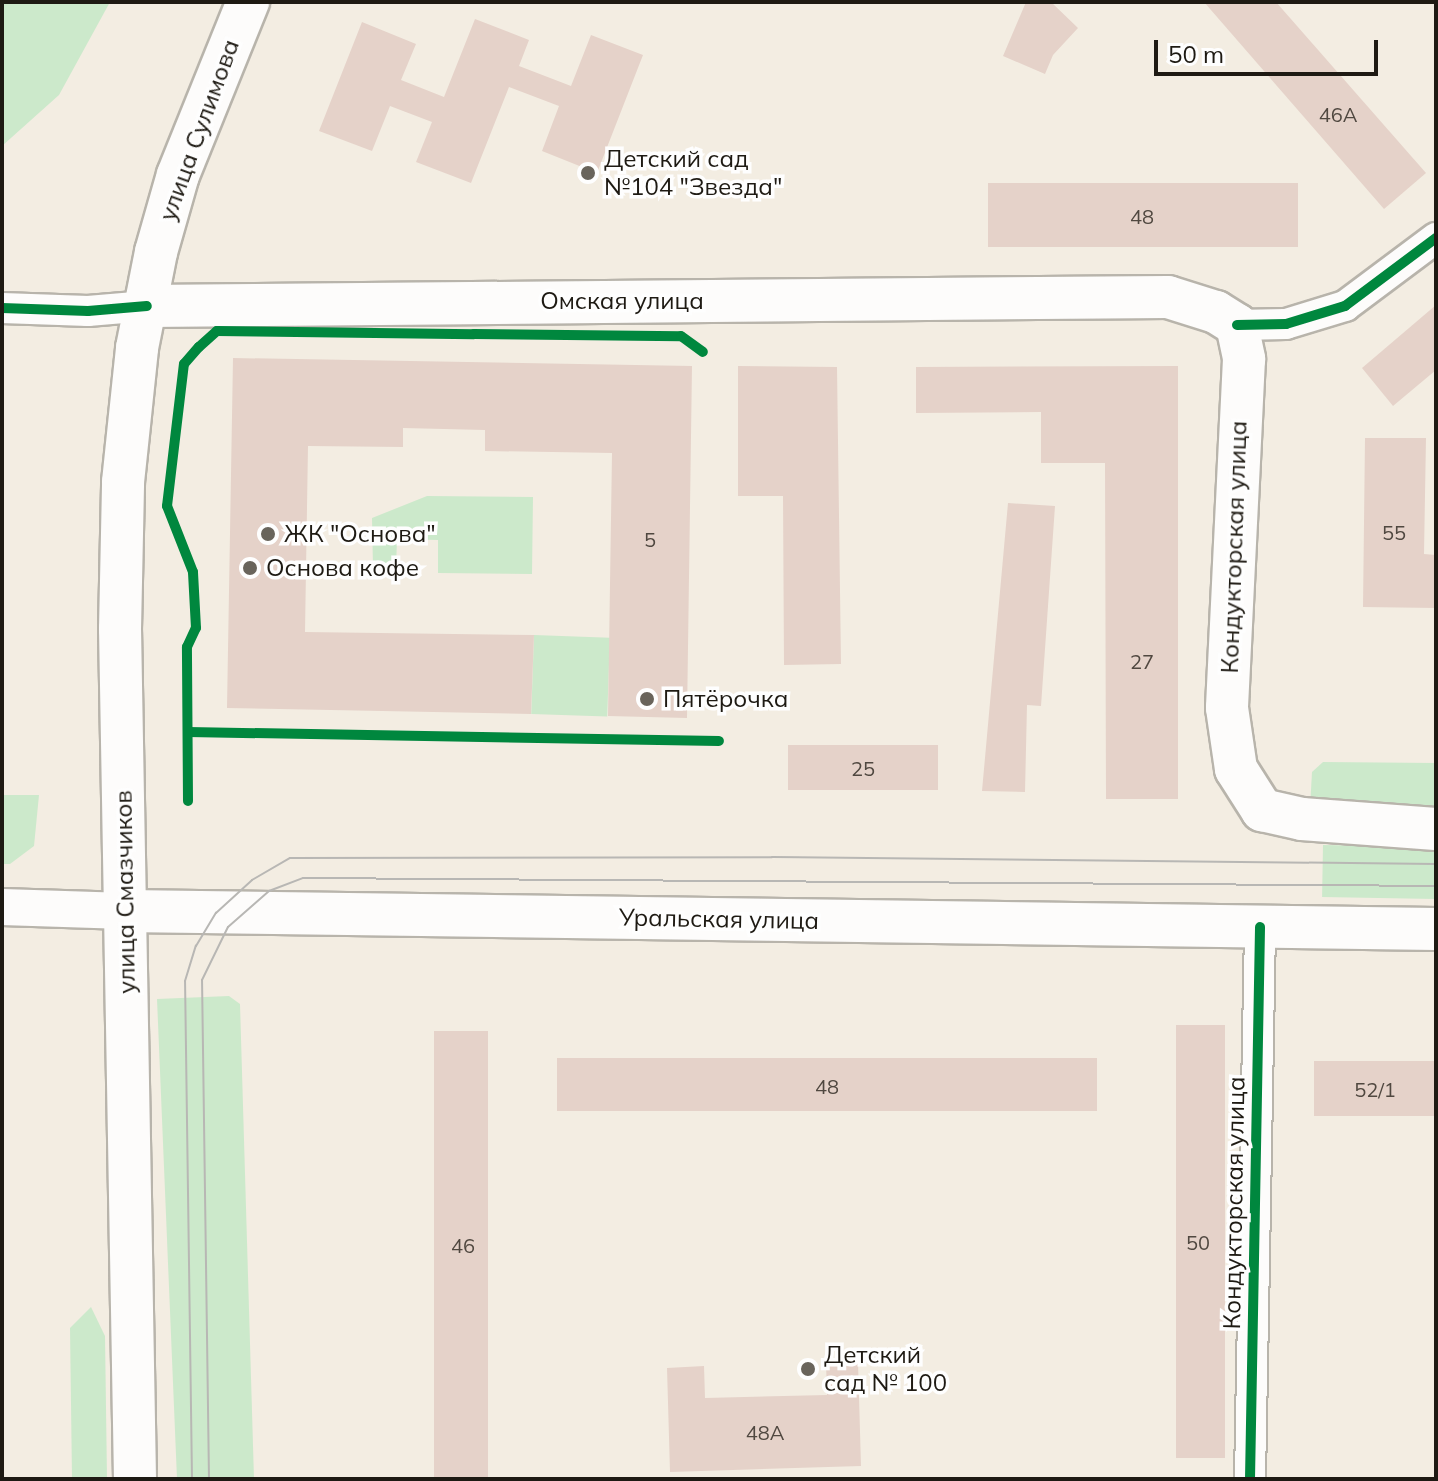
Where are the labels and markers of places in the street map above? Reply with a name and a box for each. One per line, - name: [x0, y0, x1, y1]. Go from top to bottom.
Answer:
- place label: Детский сад №104 "Звезда": [604, 145, 782, 201]
- marker: Детский сад №104 "Звезда": [579, 164, 597, 182]
- place label: ЖК "Основа": [284, 520, 436, 548]
- marker: ЖК "Основа": [259, 525, 277, 543]
- place label: Основа кофе: [266, 554, 419, 582]
- marker: Основа кофе: [241, 559, 259, 577]
- place label: Пятёрочка: [663, 685, 788, 713]
- marker: Пятёрочка: [638, 690, 656, 708]
- place label: Детский сад № 100: [824, 1341, 947, 1397]
- marker: Детский сад № 100: [799, 1360, 817, 1378]

